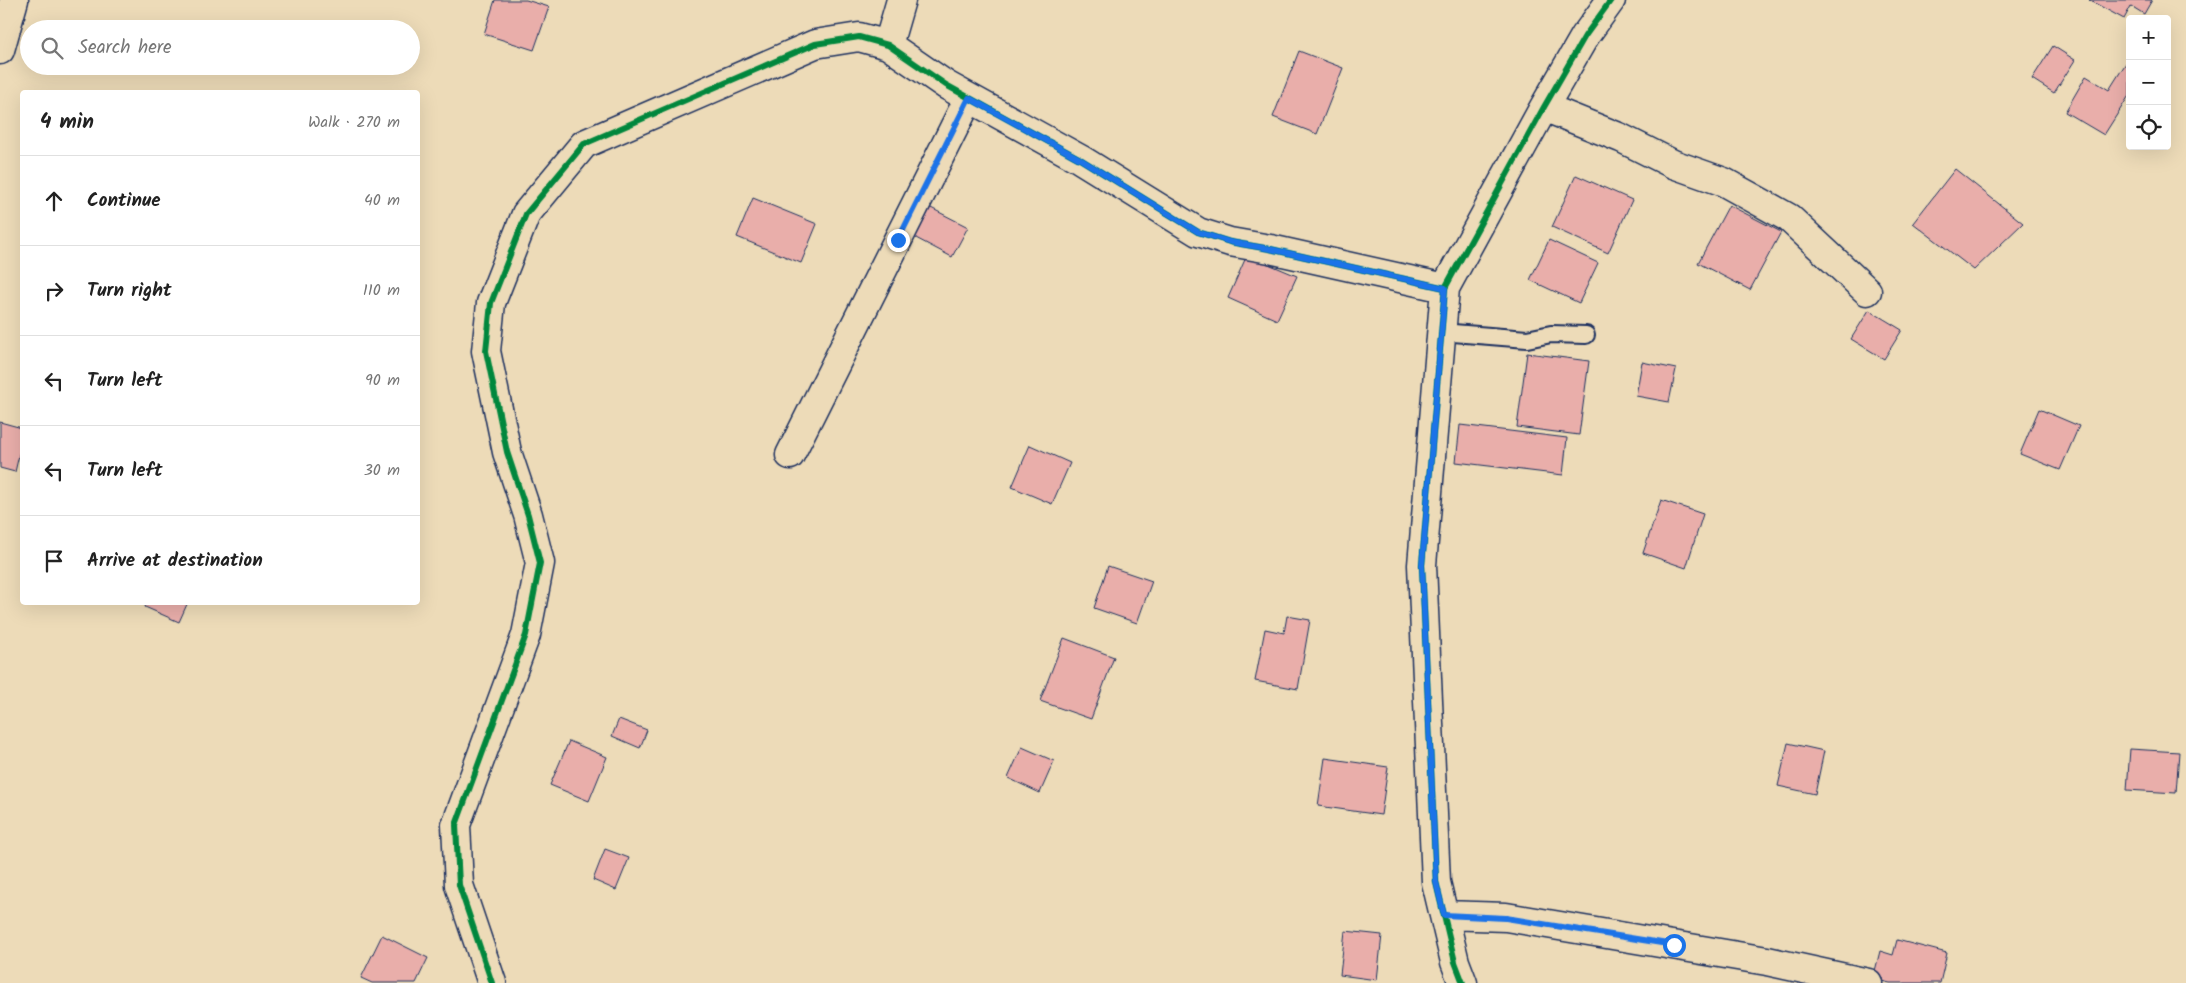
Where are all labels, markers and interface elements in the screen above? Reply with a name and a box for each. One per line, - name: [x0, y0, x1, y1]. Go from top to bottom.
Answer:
- map controls: [2126, 15, 2171, 150]
- button: +: [2126, 15, 2171, 60]
- search box: [20, 20, 420, 75]
- text: Search here: [78, 33, 172, 63]
- icon: search: [38, 34, 66, 62]
- button: −: [2126, 60, 2171, 105]
- button: locate: [2126, 105, 2171, 150]
- text: 4 min: [40, 106, 94, 139]
- text: Walk · 270 m: [308, 110, 400, 135]
- text: Continue: [87, 186, 160, 216]
- icon: ahead: [40, 187, 68, 215]
- text: 40 m: [364, 188, 400, 213]
- route end: [887, 229, 910, 252]
- text: Turn right: [87, 276, 172, 306]
- icon: right: [40, 277, 68, 305]
- text: 110 m: [363, 278, 400, 303]
- text: Turn left: [87, 366, 162, 396]
- icon: left: [40, 367, 68, 395]
- text: 90 m: [365, 368, 400, 393]
- text: Turn left: [87, 456, 162, 486]
- icon: left: [40, 457, 68, 485]
- text: 30 m: [364, 458, 400, 483]
- text: Arrive at destination: [87, 546, 263, 576]
- icon: arrive: [40, 547, 68, 575]
- route start: [1663, 934, 1686, 957]

